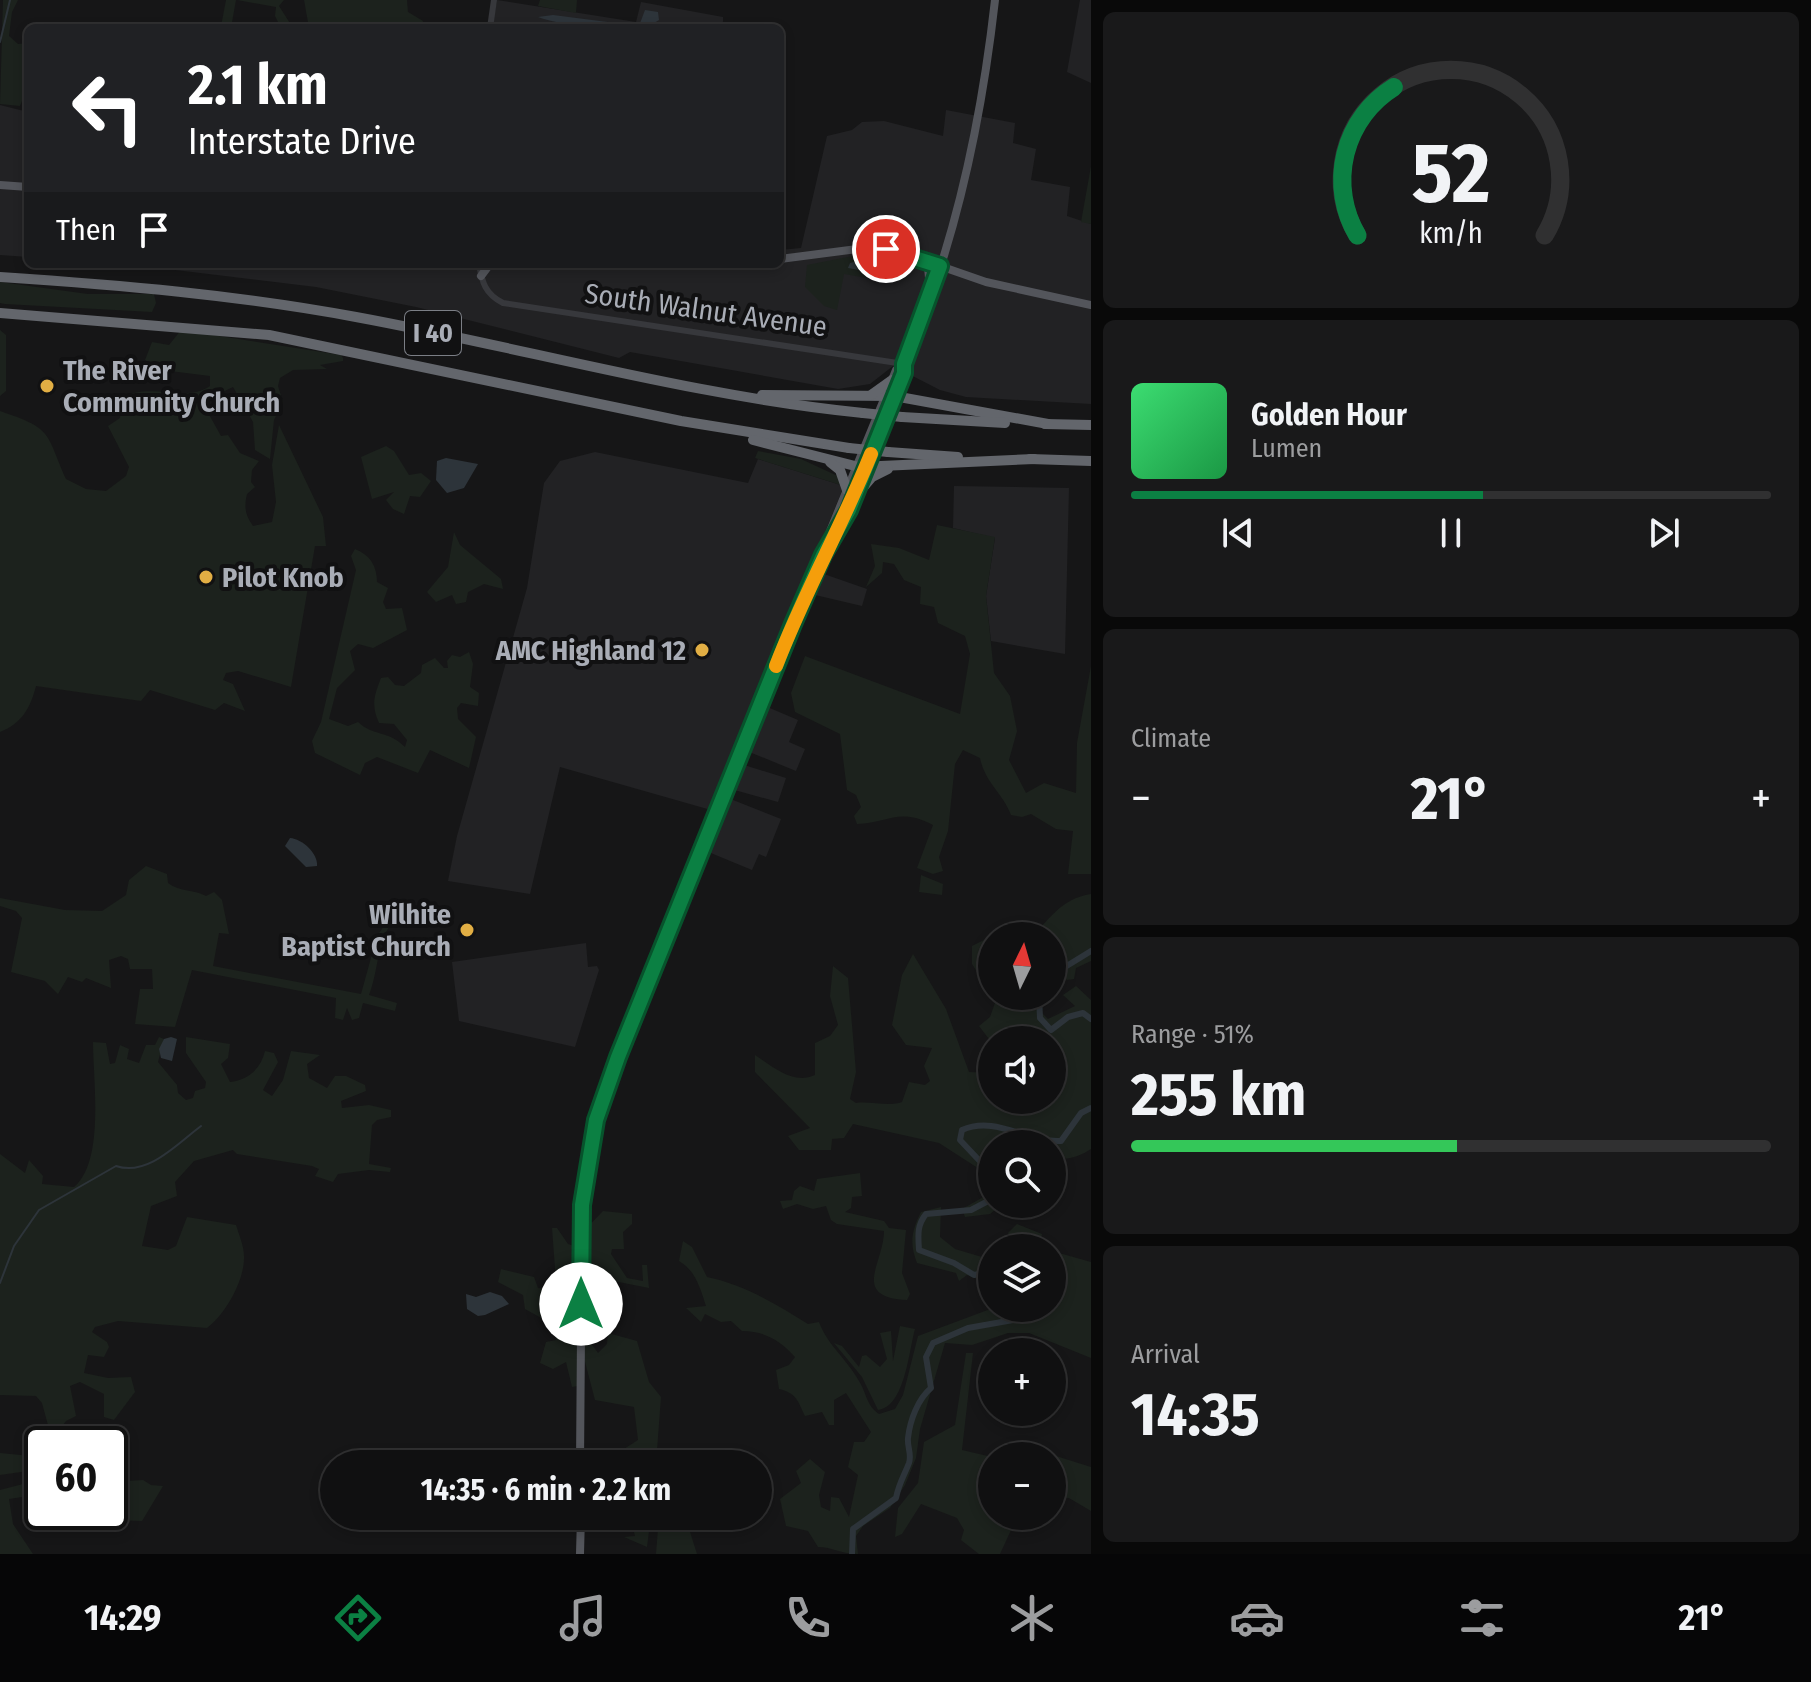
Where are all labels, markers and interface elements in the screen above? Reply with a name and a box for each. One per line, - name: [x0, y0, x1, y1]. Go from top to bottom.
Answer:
- text: 2.1 km: [188, 52, 328, 119]
- icon: left: [56, 56, 160, 160]
- text: Interstate Drive: [188, 120, 416, 164]
- text: 52: [1412, 124, 1490, 224]
- icon: arrive: [132, 208, 176, 252]
- text: Then: [56, 212, 116, 248]
- pin: [852, 215, 920, 283]
- text: km/h: [1419, 216, 1483, 251]
- icon: arrive: [864, 227, 908, 271]
- street label: South Walnut Avenue: [583, 277, 829, 343]
- road number: I 40: [405, 311, 461, 355]
- place label: The River Community Church: [63, 354, 280, 419]
- marker: The River Community Church: [38, 377, 56, 395]
- text: Golden Hour: [1251, 397, 1407, 433]
- text: Lumen: [1251, 433, 1322, 464]
- icon: previous: [1216, 511, 1260, 555]
- icon: pause: [1429, 511, 1473, 555]
- icon: next: [1642, 511, 1686, 555]
- place label: Pilot Knob: [222, 561, 344, 594]
- marker: Pilot Knob: [197, 568, 215, 586]
- place label: AMC Highland 12: [495, 634, 686, 667]
- marker: AMC Highland 12: [693, 641, 711, 659]
- text: Climate: [1131, 723, 1211, 754]
- text: 21°: [1411, 763, 1491, 835]
- text: −: [1131, 772, 1151, 825]
- text: +: [1751, 772, 1771, 825]
- place label: Wilhite Baptist Church: [281, 898, 451, 963]
- marker: Wilhite Baptist Church: [458, 921, 476, 939]
- north arrow: [978, 922, 1066, 1010]
- map controls: [978, 922, 1066, 1530]
- text: Range · 51%: [1131, 1019, 1254, 1050]
- button: sound: [978, 1026, 1066, 1114]
- text: 255 km: [1131, 1059, 1306, 1131]
- button: search: [978, 1130, 1066, 1218]
- button: layers: [978, 1234, 1066, 1322]
- position arrow: [539, 1262, 623, 1346]
- button: +: [978, 1338, 1066, 1426]
- text: Arrival: [1131, 1339, 1200, 1370]
- text: 14:35: [1131, 1379, 1260, 1451]
- speed limit sign: 60: [24, 1426, 128, 1530]
- button: −: [978, 1442, 1066, 1530]
- text: 14:35 · 6 min · 2.2 km: [421, 1472, 671, 1508]
- icon: directions: [330, 1590, 386, 1646]
- icon: music: [555, 1590, 611, 1646]
- icon: phone: [780, 1590, 836, 1646]
- icon: climate: [1004, 1590, 1060, 1646]
- icon: car: [1229, 1590, 1285, 1646]
- icon: filters: [1454, 1590, 1510, 1646]
- text: 14:29: [84, 1596, 161, 1640]
- text: 21°: [1678, 1596, 1727, 1640]

